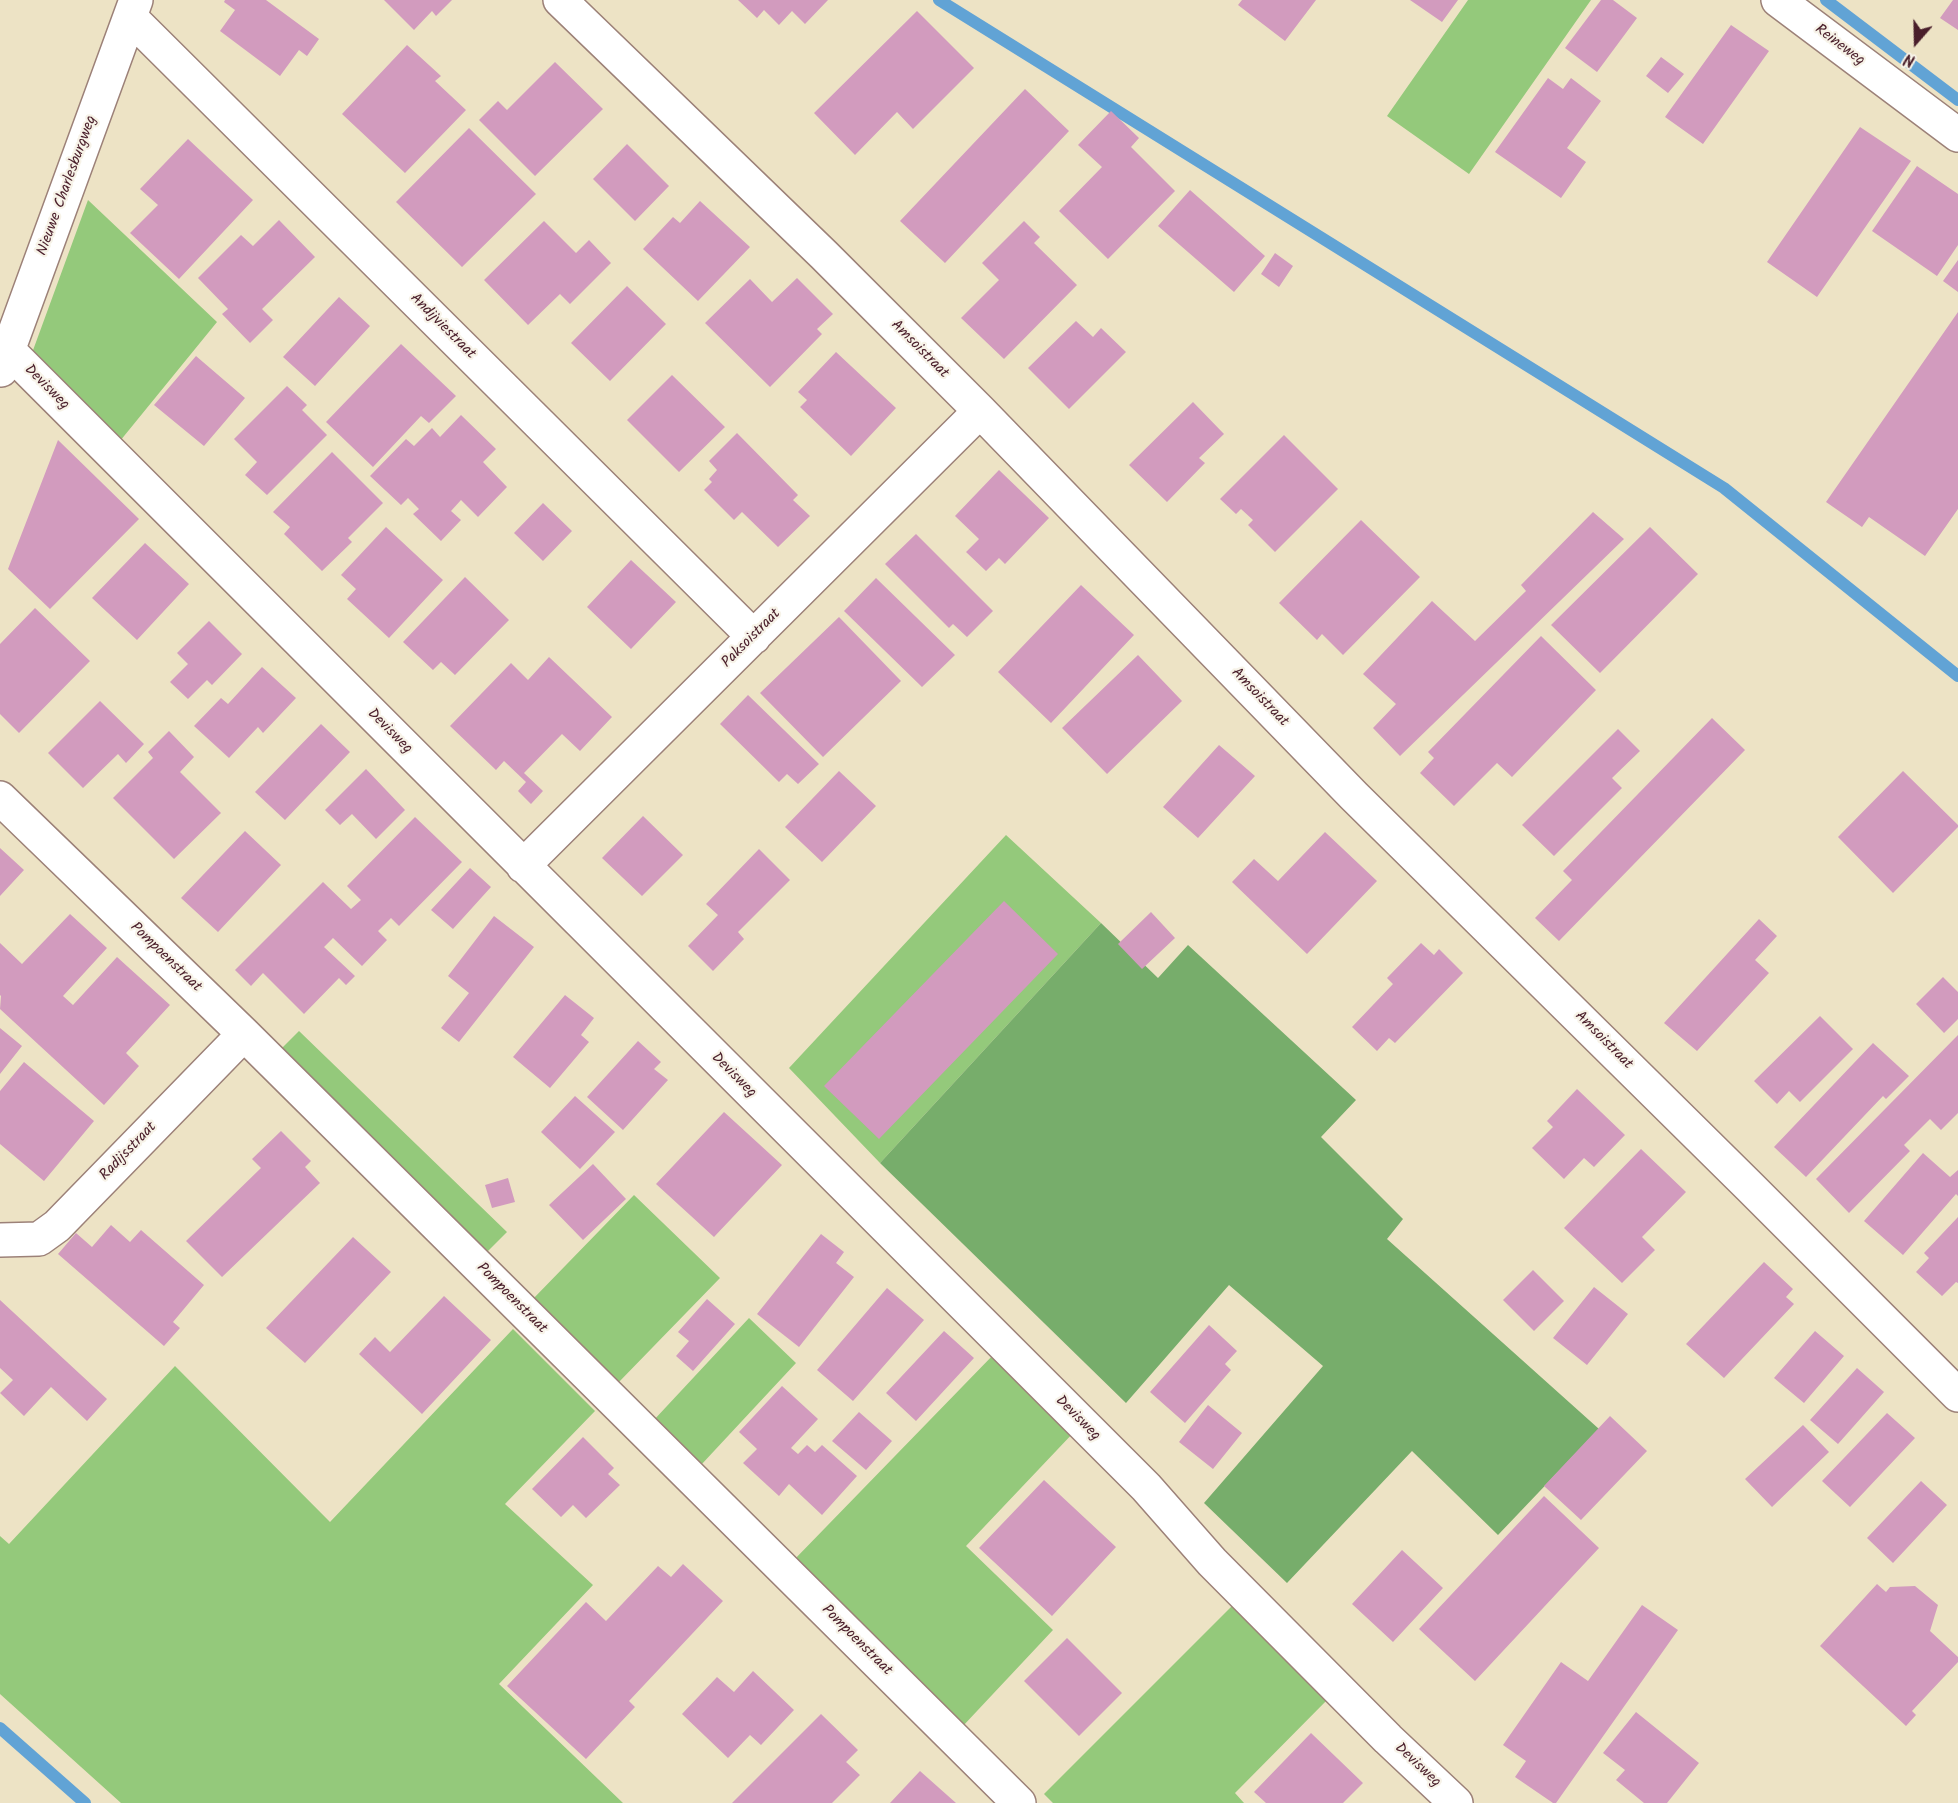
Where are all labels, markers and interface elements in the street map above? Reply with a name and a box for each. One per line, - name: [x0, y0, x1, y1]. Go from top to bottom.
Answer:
- north arrow: [1886, 12, 1946, 72]
- street label: Reineweg: [1811, 21, 1867, 71]
- text: N: [1901, 46, 1919, 73]
- street label: Nieuwe Charlesburgweg: [34, 114, 102, 258]
- street label: Andijviestraat: [405, 290, 479, 364]
- street label: Amsoistraat: [886, 317, 952, 383]
- street label: Devisweg: [20, 362, 72, 414]
- street label: Paksoistraat: [719, 606, 785, 672]
- street label: Amsoistraat: [1227, 665, 1291, 731]
- street label: Devisweg: [363, 706, 415, 758]
- street label: Pompoenstraat: [125, 919, 205, 997]
- street label: Amsoistraat: [1570, 1008, 1636, 1074]
- street label: Devisweg: [707, 1050, 759, 1102]
- street label: Radijsstraat: [97, 1119, 161, 1185]
- street label: Pompoenstraat: [472, 1260, 550, 1338]
- street label: Devisweg: [1051, 1393, 1103, 1445]
- street label: Pompoenstraat: [817, 1602, 895, 1680]
- street label: Devisweg: [1390, 1740, 1444, 1792]

